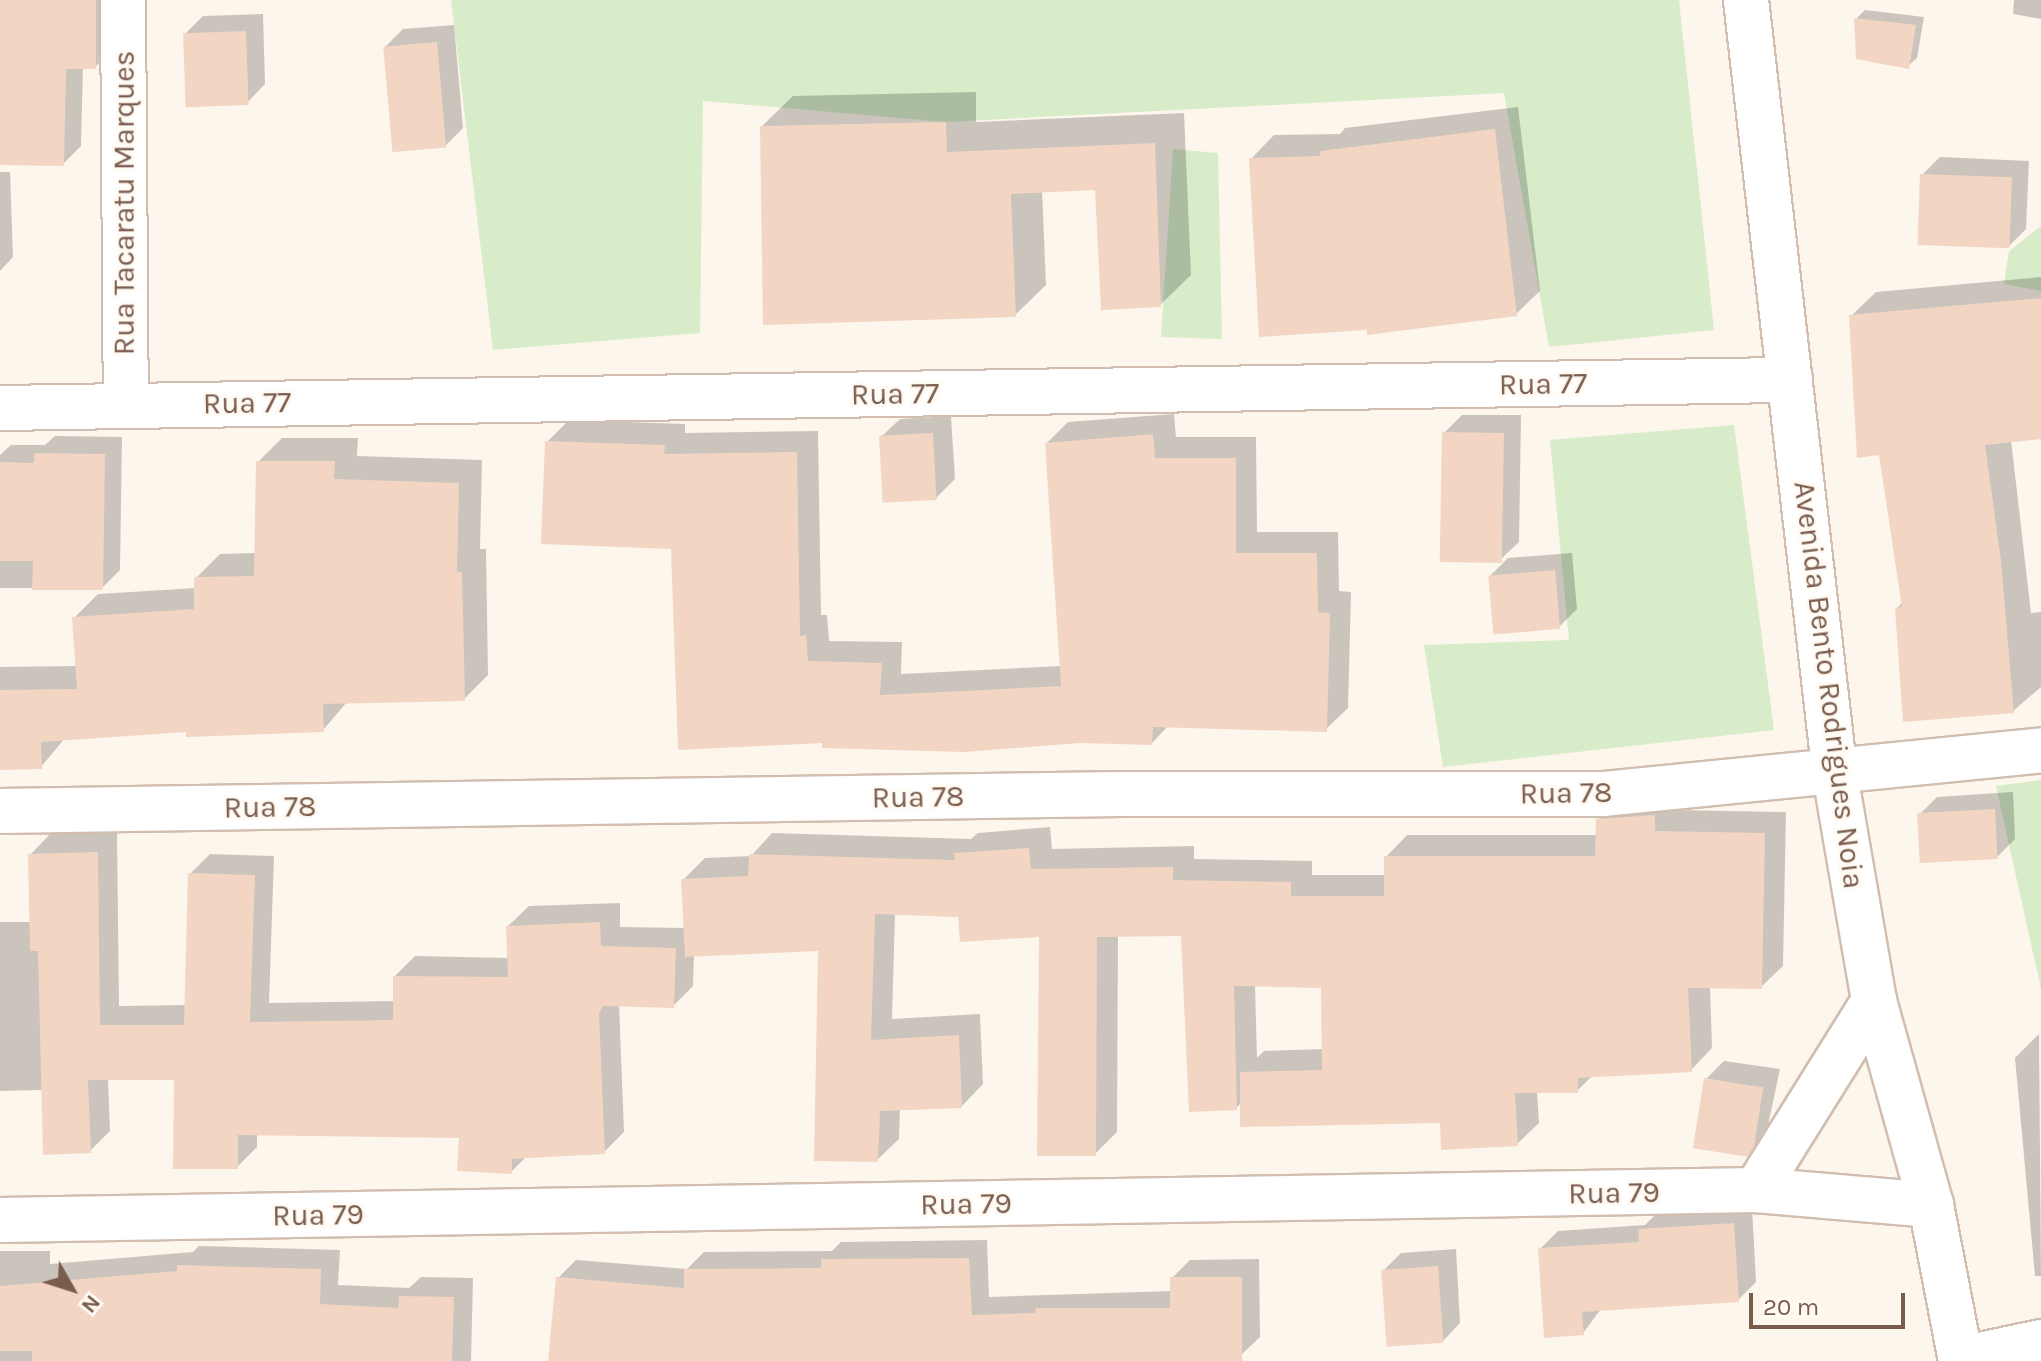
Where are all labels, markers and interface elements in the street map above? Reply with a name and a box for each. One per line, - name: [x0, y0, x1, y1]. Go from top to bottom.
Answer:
- street label: Rua Tacaratu Marques: [106, 51, 142, 355]
- street label: Rua 77: [1499, 365, 1587, 403]
- street label: Rua 77: [851, 375, 939, 413]
- street label: Rua 77: [203, 384, 291, 422]
- street label: Avenida Bento Rodrigues Noia: [1786, 479, 1872, 891]
- street label: Rua 78: [1519, 774, 1613, 812]
- street label: Rua 78: [871, 778, 965, 816]
- street label: Rua 78: [223, 788, 317, 826]
- street label: Rua 79: [1568, 1174, 1660, 1212]
- street label: Rua 79: [920, 1185, 1012, 1223]
- street label: Rua 79: [272, 1196, 364, 1234]
- north arrow: [32, 1249, 112, 1329]
- scale bar: [1753, 1277, 1909, 1327]
- text: N: [76, 1290, 106, 1318]
- text: 20 m: [1763, 1293, 1819, 1321]

